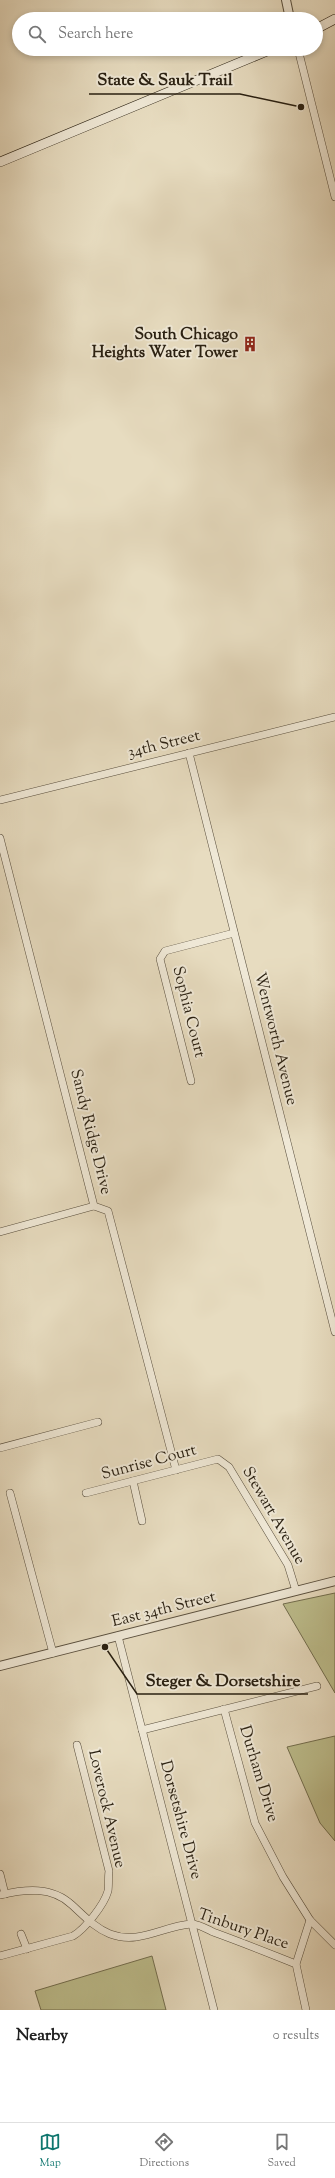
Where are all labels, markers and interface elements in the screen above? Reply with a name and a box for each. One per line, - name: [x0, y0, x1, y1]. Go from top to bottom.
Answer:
- search box: [12, 12, 323, 56]
- icon: search: [26, 23, 48, 45]
- text: Search here: [58, 24, 133, 45]
- callout: State & Sauk Trail: [89, 65, 240, 94]
- text: State & Sauk Trail: [97, 69, 233, 93]
- place label: South Chicago Heights Water Tower: [92, 324, 239, 365]
- building icon: South Chicago Heights Water Tower: [241, 335, 259, 353]
- street label: 34th Street: [125, 725, 203, 765]
- street label: Sophia Court: [166, 964, 211, 1061]
- street label: Wentworth Avenue: [247, 970, 303, 1108]
- street label: Sandy Ridge Drive: [63, 1067, 117, 1197]
- street label: Sunrise Court: [99, 1439, 200, 1487]
- street label: Stewart Avenue: [236, 1463, 310, 1569]
- street label: East 34th Street: [110, 1586, 219, 1634]
- callout: Steger & Dorsetshire: [137, 1665, 308, 1694]
- text: Steger & Dorsetshire: [146, 1670, 301, 1694]
- street label: Durham Drive: [232, 1723, 284, 1825]
- street label: Loverock Avenue: [81, 1748, 131, 1870]
- street label: Dorsetshire Drive: [153, 1758, 207, 1882]
- street label: Tinbury Place: [194, 1904, 292, 1956]
- text: Nearby: [16, 2024, 68, 2048]
- text: 0 results: [273, 2027, 319, 2045]
- tab: Map: [39, 2131, 61, 2171]
- tab: Directions: [140, 2131, 189, 2171]
- tab: Saved: [268, 2131, 296, 2171]

